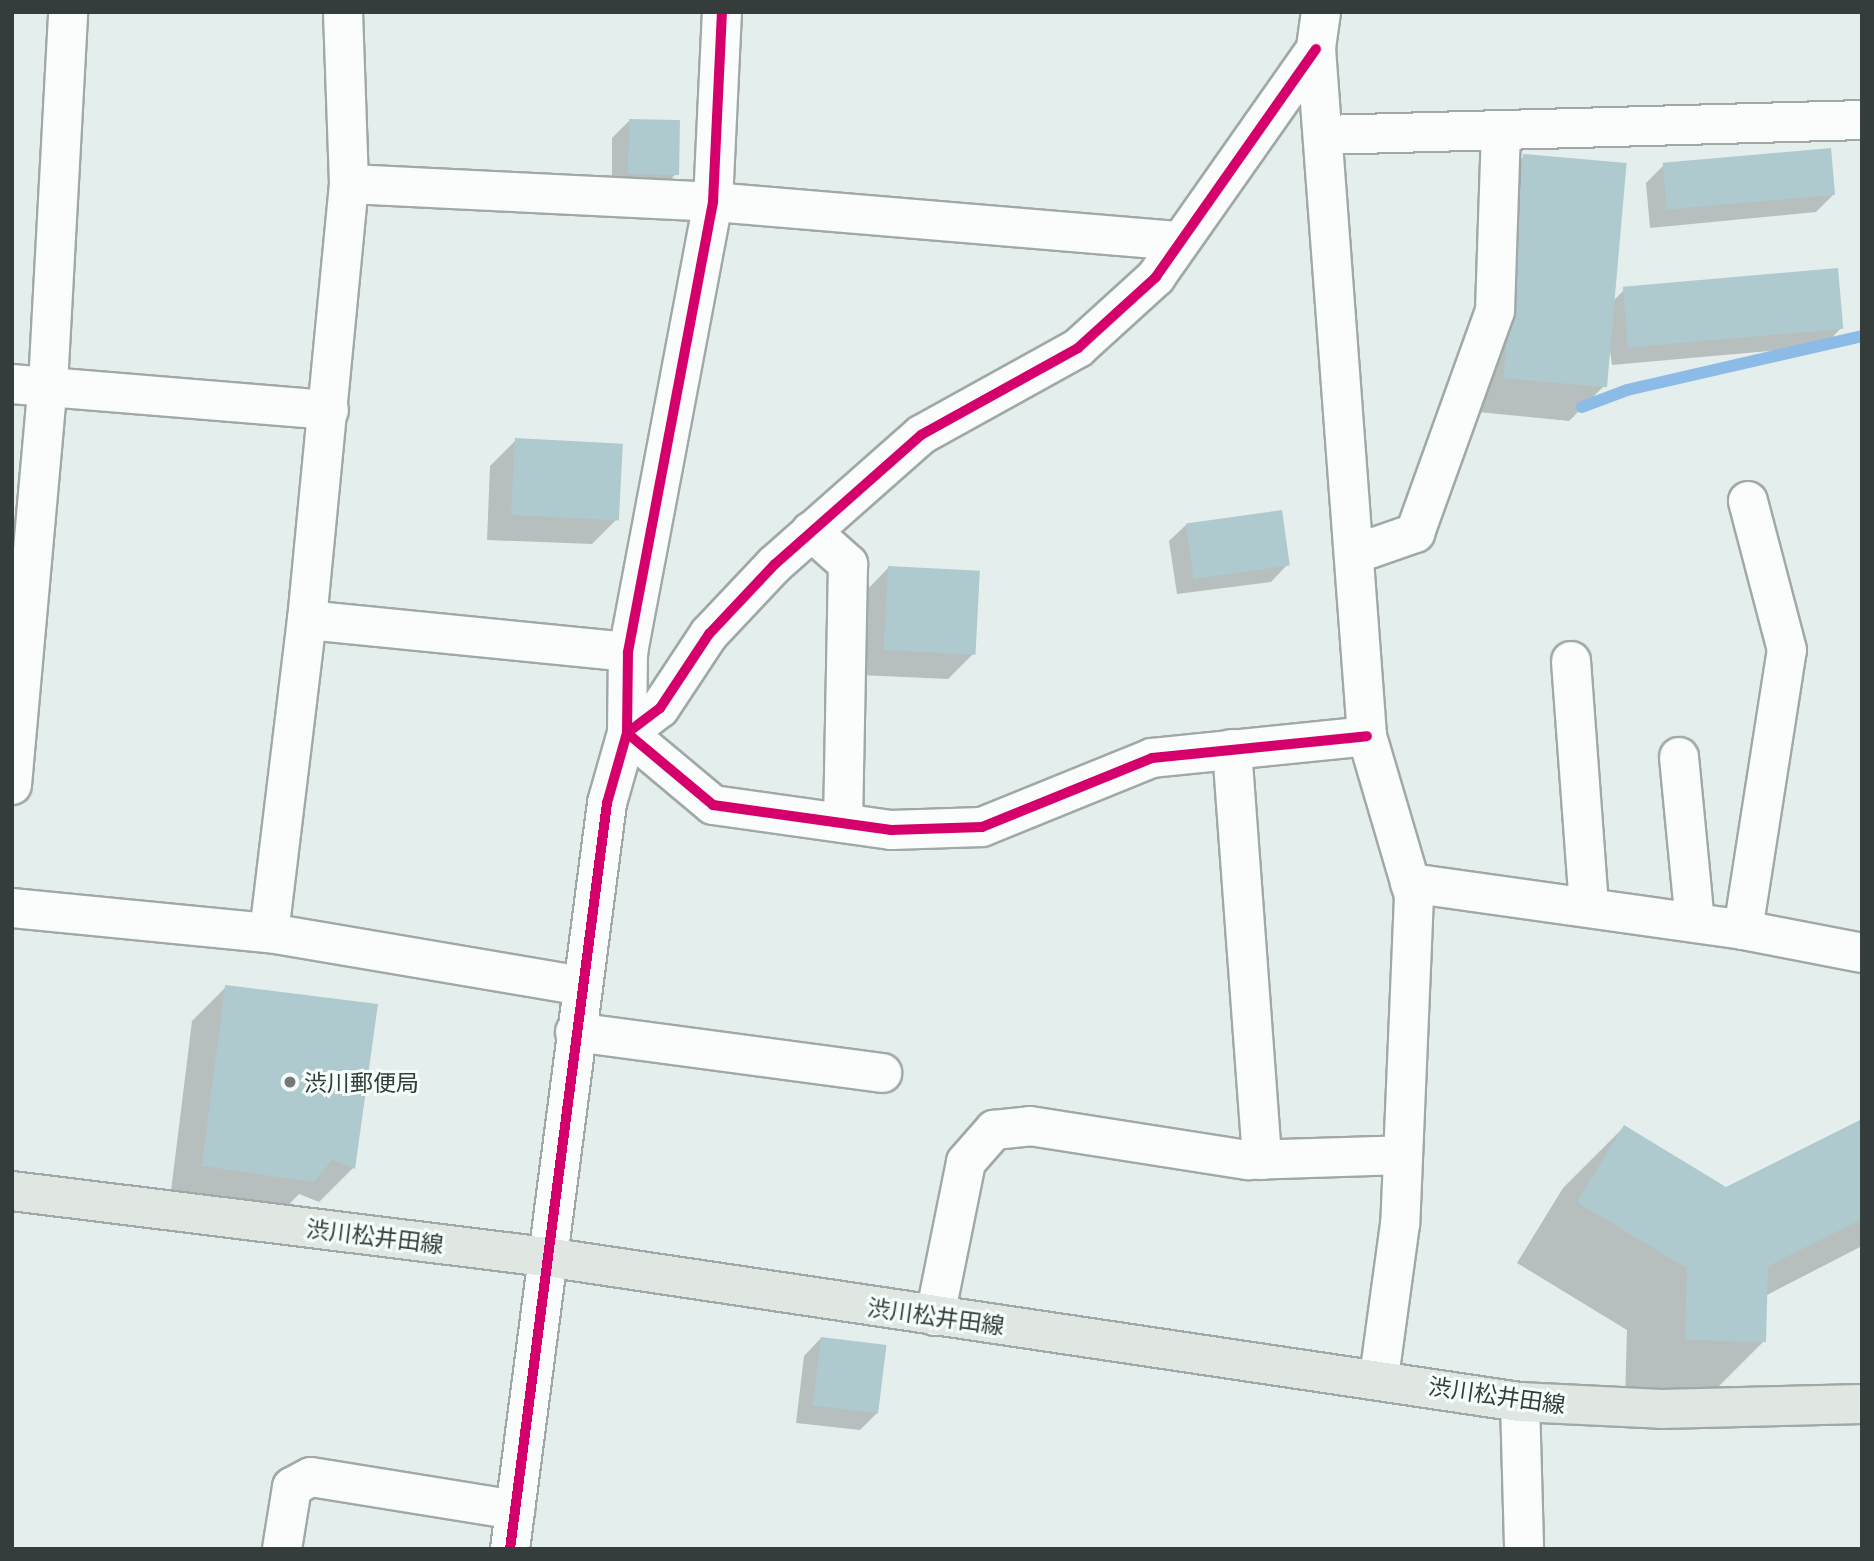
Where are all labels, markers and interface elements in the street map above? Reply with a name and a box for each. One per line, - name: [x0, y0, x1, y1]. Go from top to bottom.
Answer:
- place label: 渋川郵便局: [304, 1068, 419, 1096]
- marker: 渋川郵便局: [282, 1074, 298, 1090]
- street label: 渋川松井田線: [305, 1214, 445, 1258]
- street label: 渋川松井田線: [866, 1293, 1006, 1339]
- street label: 渋川松井田線: [1427, 1372, 1567, 1418]

